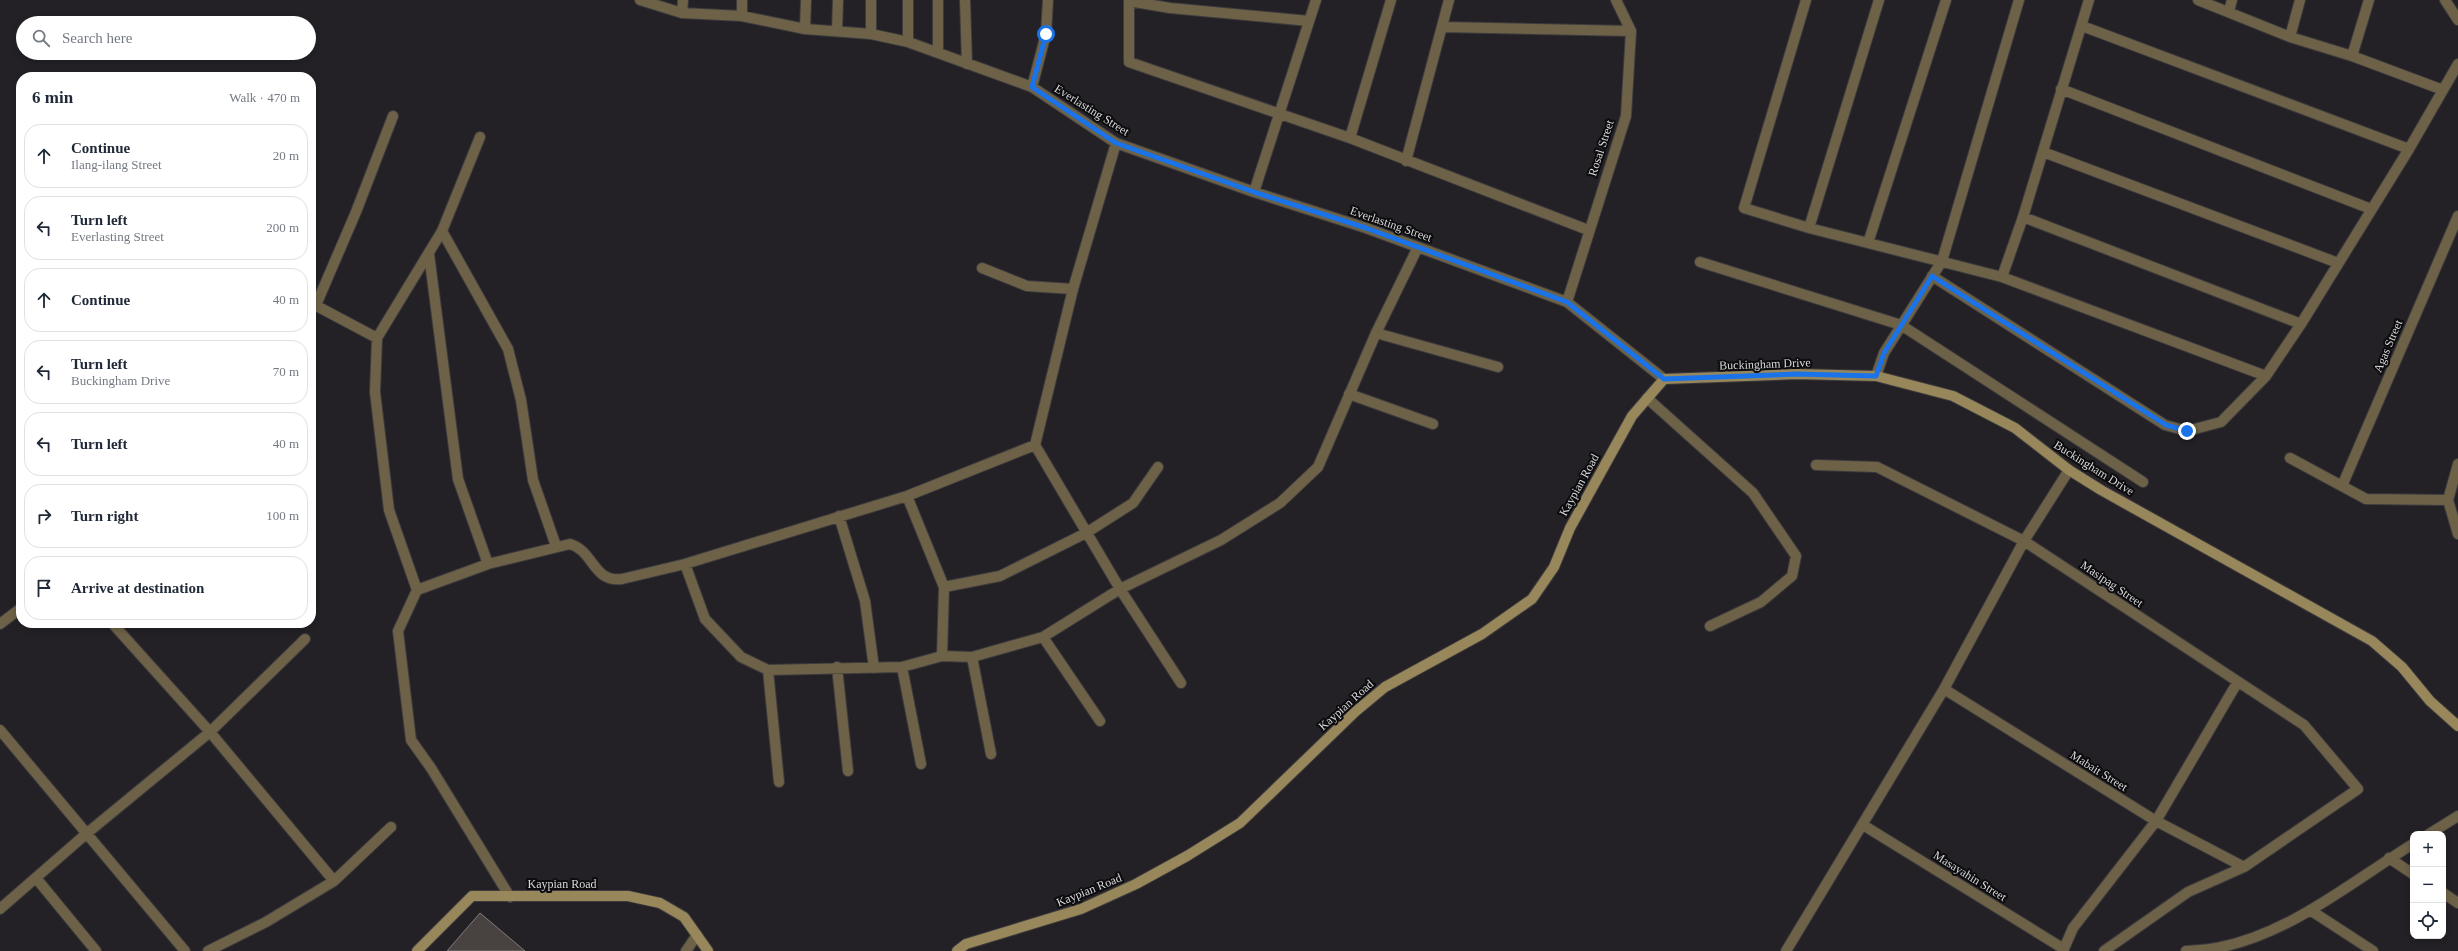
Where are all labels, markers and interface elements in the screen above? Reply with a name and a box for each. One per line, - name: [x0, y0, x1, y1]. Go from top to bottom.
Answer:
- search box: [16, 16, 316, 60]
- route start: [1037, 25, 1055, 43]
- icon: search: [30, 27, 52, 49]
- text: Search here: [62, 30, 132, 46]
- street label: Everlasting Street: [1052, 81, 1133, 139]
- text: 6 min: [32, 88, 73, 107]
- text: Walk · 470 m: [229, 90, 300, 105]
- street label: Rosal Street: [1585, 117, 1617, 178]
- text: Continue: [71, 140, 130, 156]
- icon: ahead: [33, 145, 55, 167]
- text: 20 m: [273, 148, 299, 163]
- text: Ilang-ilang Street: [71, 157, 162, 172]
- street label: Everlasting Street: [1348, 203, 1434, 245]
- text: Turn left: [71, 212, 128, 228]
- icon: left: [33, 217, 55, 239]
- text: 200 m: [266, 220, 299, 235]
- text: Everlasting Street: [71, 229, 164, 244]
- icon: ahead: [33, 289, 55, 311]
- text: Continue: [71, 292, 130, 308]
- text: 40 m: [273, 292, 299, 307]
- street label: Agas Street: [2371, 317, 2406, 374]
- street label: Buckingham Drive: [1719, 355, 1811, 373]
- text: Turn left: [71, 356, 128, 372]
- icon: left: [33, 361, 55, 383]
- text: 70 m: [273, 364, 299, 379]
- text: Buckingham Drive: [71, 373, 170, 388]
- route end: [2178, 422, 2196, 440]
- icon: left: [33, 433, 55, 455]
- text: Turn left: [71, 436, 128, 452]
- text: 40 m: [273, 436, 299, 451]
- street label: Buckingham Drive: [2051, 438, 2137, 498]
- street label: Kaypian Road: [1556, 451, 1602, 519]
- icon: right: [33, 505, 55, 527]
- text: Turn right: [71, 508, 138, 524]
- text: 100 m: [266, 508, 299, 523]
- street label: Masipag Street: [2078, 558, 2146, 610]
- icon: arrive: [33, 577, 55, 599]
- text: Arrive at destination: [71, 580, 204, 596]
- street label: Kaypian Road: [1316, 677, 1376, 733]
- street label: Mabait Street: [2068, 748, 2131, 795]
- map controls: [2410, 831, 2446, 939]
- button: +: [2410, 831, 2446, 867]
- street label: Masayahin Street: [1931, 848, 2010, 904]
- button: −: [2410, 867, 2446, 903]
- street label: Kaypian Road: [1054, 871, 1124, 909]
- street label: Kaypian Road: [528, 877, 596, 891]
- button: locate: [2410, 903, 2446, 939]

